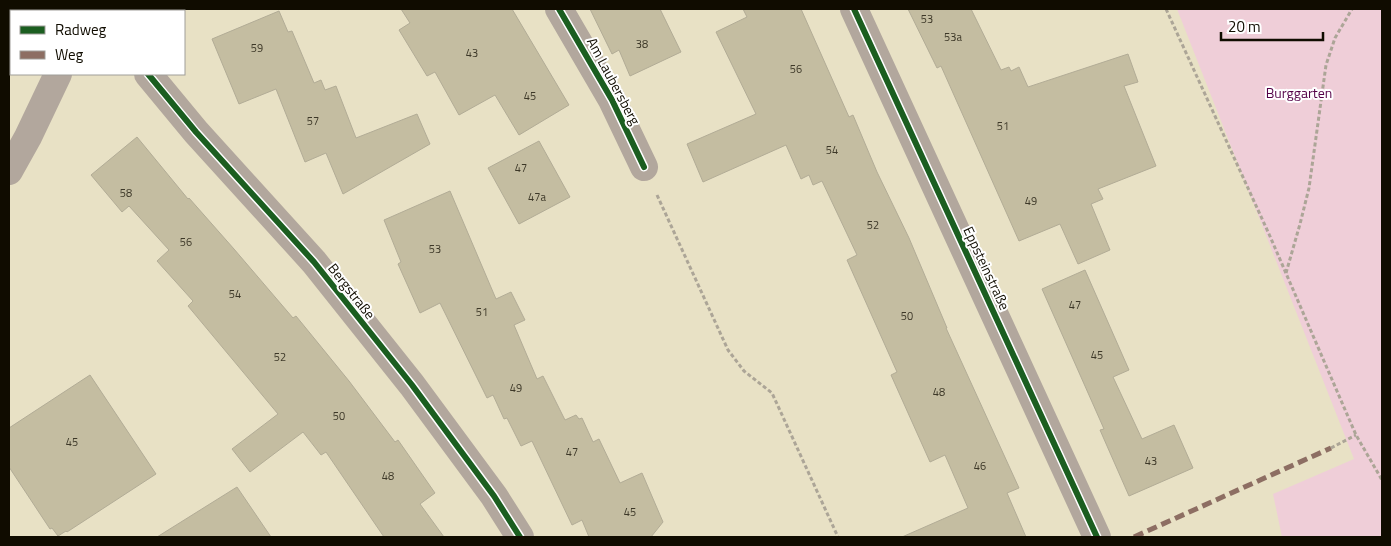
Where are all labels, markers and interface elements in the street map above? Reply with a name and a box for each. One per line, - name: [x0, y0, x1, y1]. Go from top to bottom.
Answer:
- legend: [10, 10, 185, 75]
- scale bar: [1221, 10, 1324, 42]
- house number: 53: [921, 11, 933, 27]
- text: 20 m: [1228, 15, 1261, 38]
- text: Radweg: [55, 18, 107, 41]
- house number: 53a: [944, 29, 962, 45]
- street label: Am Laubersberg: [582, 33, 646, 129]
- house number: 38: [636, 36, 648, 52]
- house number: 59: [251, 40, 263, 56]
- text: Weg: [55, 43, 84, 66]
- house number: 43: [466, 45, 478, 61]
- house number: 56: [790, 61, 802, 77]
- park label: Burggarten: [1266, 82, 1332, 103]
- house number: 45: [524, 88, 536, 104]
- house number: 57: [307, 113, 319, 129]
- house number: 51: [997, 118, 1009, 134]
- house number: 54: [826, 142, 838, 158]
- house number: 47: [515, 160, 527, 176]
- house number: 58: [120, 185, 132, 201]
- house number: 47a: [528, 189, 546, 205]
- house number: 49: [1025, 193, 1037, 209]
- house number: 52: [867, 217, 879, 233]
- street label: Eppsteinstraße: [958, 223, 1016, 313]
- house number: 56: [180, 234, 192, 250]
- house number: 53: [429, 241, 441, 257]
- street label: Bergstraße: [323, 259, 381, 323]
- house number: 54: [229, 286, 241, 302]
- house number: 47: [1069, 297, 1081, 313]
- house number: 51: [476, 304, 488, 320]
- house number: 50: [901, 308, 913, 324]
- house number: 45: [1091, 347, 1103, 363]
- house number: 52: [274, 349, 286, 365]
- house number: 49: [510, 380, 522, 396]
- house number: 48: [933, 384, 945, 400]
- house number: 50: [333, 408, 345, 424]
- house number: 45: [66, 434, 78, 450]
- house number: 47: [566, 444, 578, 460]
- house number: 43: [1145, 453, 1157, 469]
- house number: 46: [974, 458, 986, 474]
- house number: 48: [382, 468, 394, 484]
- house number: 45: [624, 504, 636, 520]

